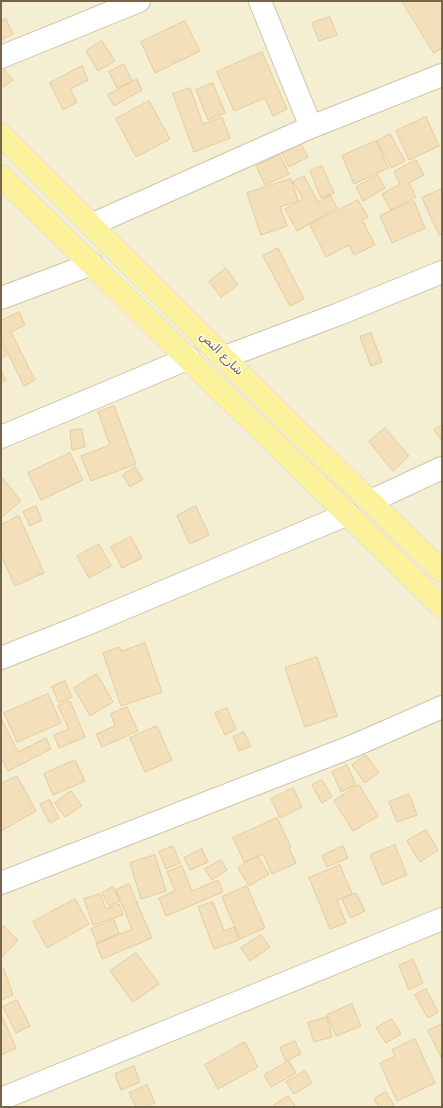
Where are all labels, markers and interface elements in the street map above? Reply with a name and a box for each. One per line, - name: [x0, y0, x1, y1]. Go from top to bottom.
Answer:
- street label: شارع النص: [196, 329, 246, 379]

